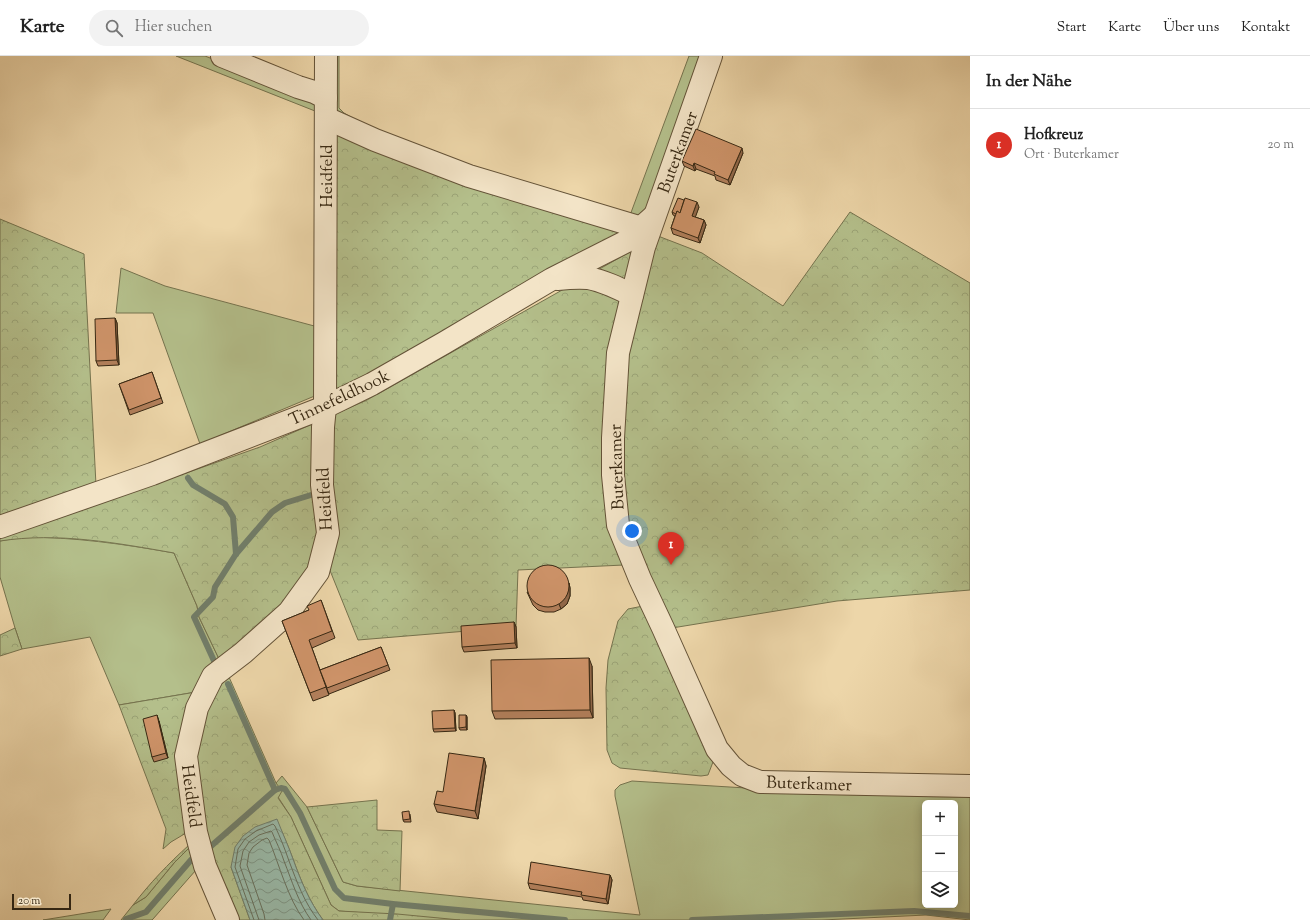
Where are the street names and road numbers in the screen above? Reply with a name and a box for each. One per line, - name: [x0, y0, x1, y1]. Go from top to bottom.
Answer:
- street label: Buterkamer: [653, 108, 705, 197]
- street label: Heidfeld: [316, 144, 340, 208]
- street label: Tinnefeldhook: [285, 365, 394, 433]
- street label: Buterkamer: [604, 423, 631, 510]
- street label: Heidfeld: [312, 466, 340, 531]
- street label: Heidfeld: [174, 763, 206, 830]
- street label: Buterkamer: [766, 772, 853, 799]

